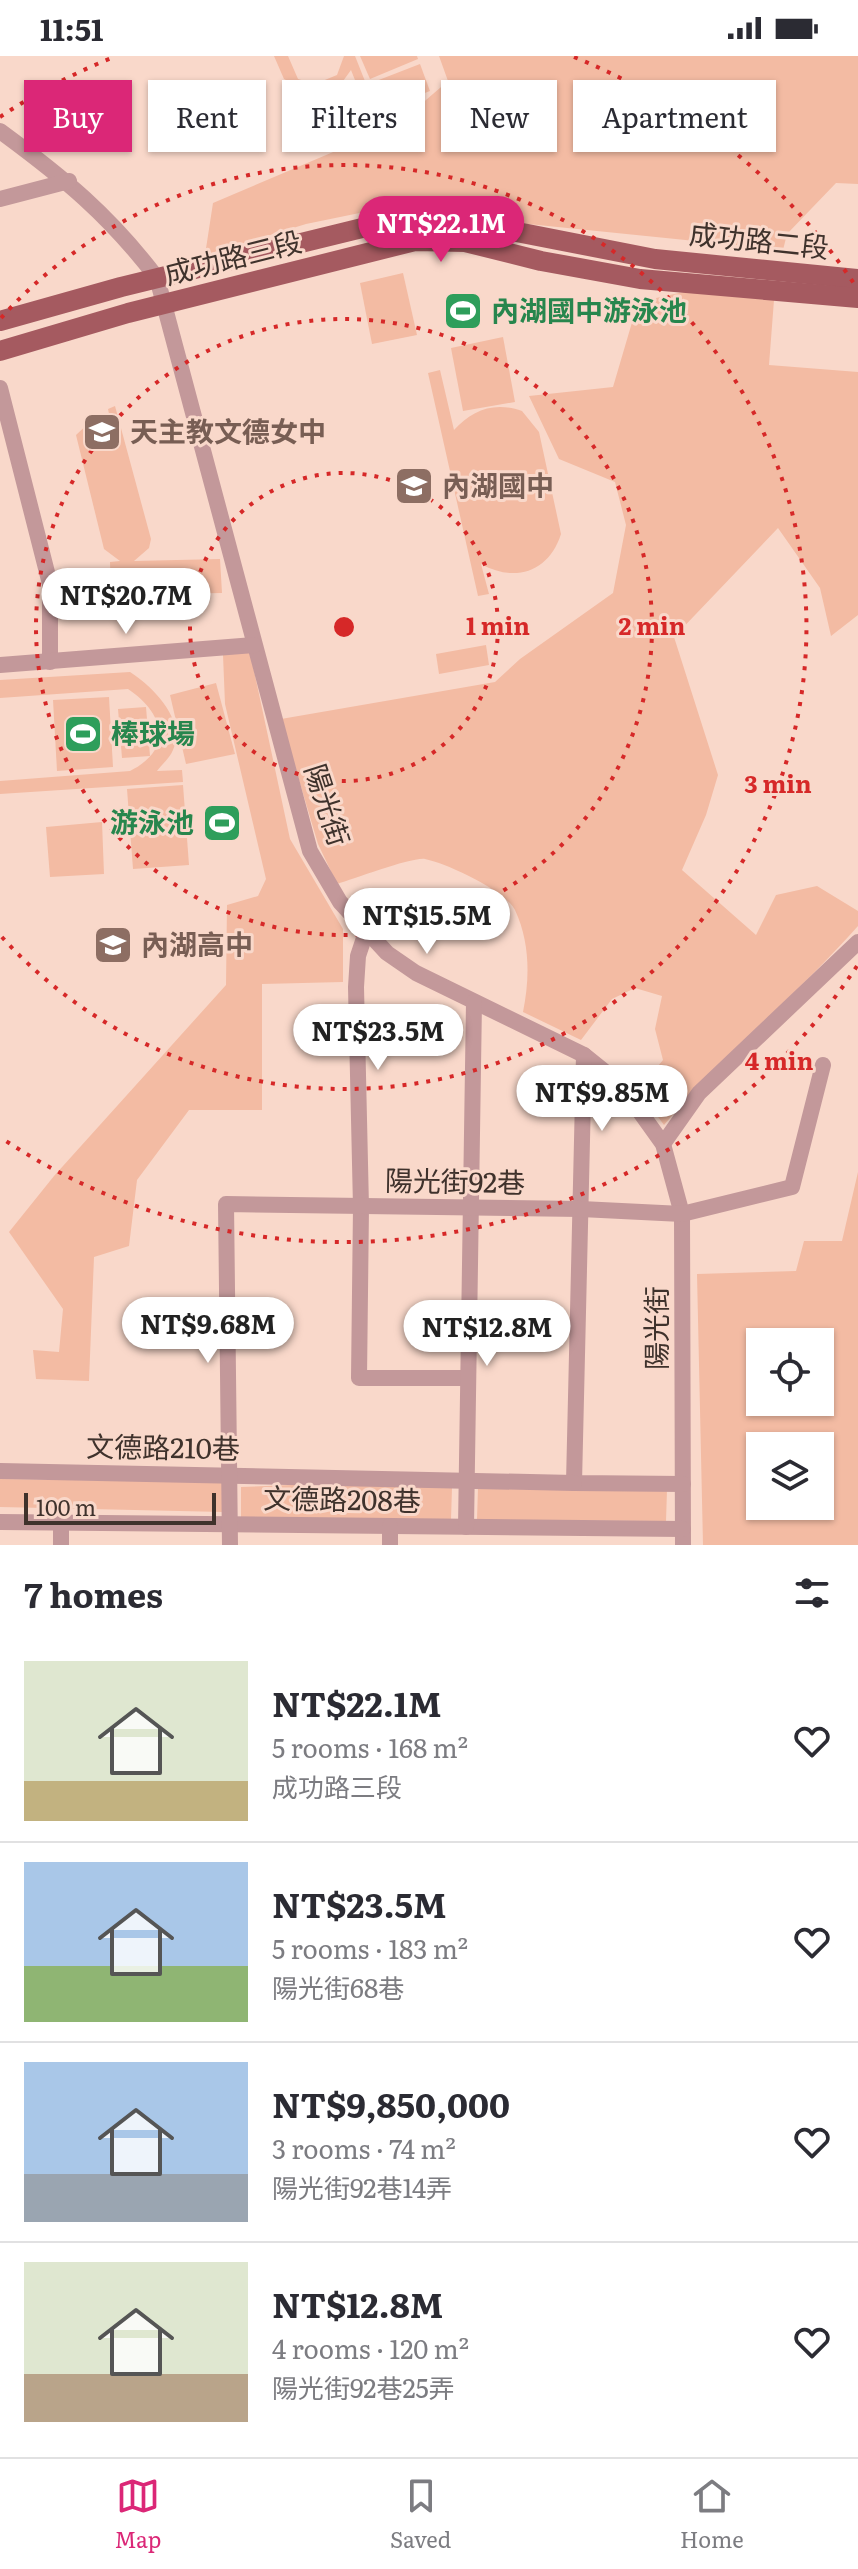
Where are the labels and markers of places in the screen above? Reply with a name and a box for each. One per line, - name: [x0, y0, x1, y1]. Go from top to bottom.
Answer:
- pin: NT$22.1M: [358, 196, 524, 264]
- place label: 內湖國中游泳池: [491, 288, 687, 330]
- sports icon: 內湖國中游泳池: [442, 290, 484, 332]
- place label: 天主教文德女中: [130, 409, 326, 451]
- school or university icon: 天主教文德女中: [81, 411, 123, 453]
- place label: 內湖國中: [442, 463, 554, 505]
- school or university icon: 內湖國中: [393, 465, 435, 507]
- pin: NT$20.7M: [43, 568, 209, 636]
- centre of rings: [330, 613, 358, 641]
- place label: 棒球場: [111, 711, 195, 753]
- sports icon: 棒球場: [62, 713, 104, 755]
- place label: 游泳池: [110, 800, 194, 842]
- sports icon: 游泳池: [201, 802, 243, 844]
- pin: NT$15.5M: [344, 888, 510, 956]
- place label: 內湖高中: [141, 922, 253, 964]
- school or university icon: 內湖高中: [92, 924, 134, 966]
- pin: NT$23.5M: [295, 1004, 461, 1072]
- pin: NT$9.85M: [519, 1065, 685, 1133]
- pin: NT$9.68M: [125, 1297, 291, 1365]
- pin: NT$12.8M: [404, 1300, 570, 1368]

